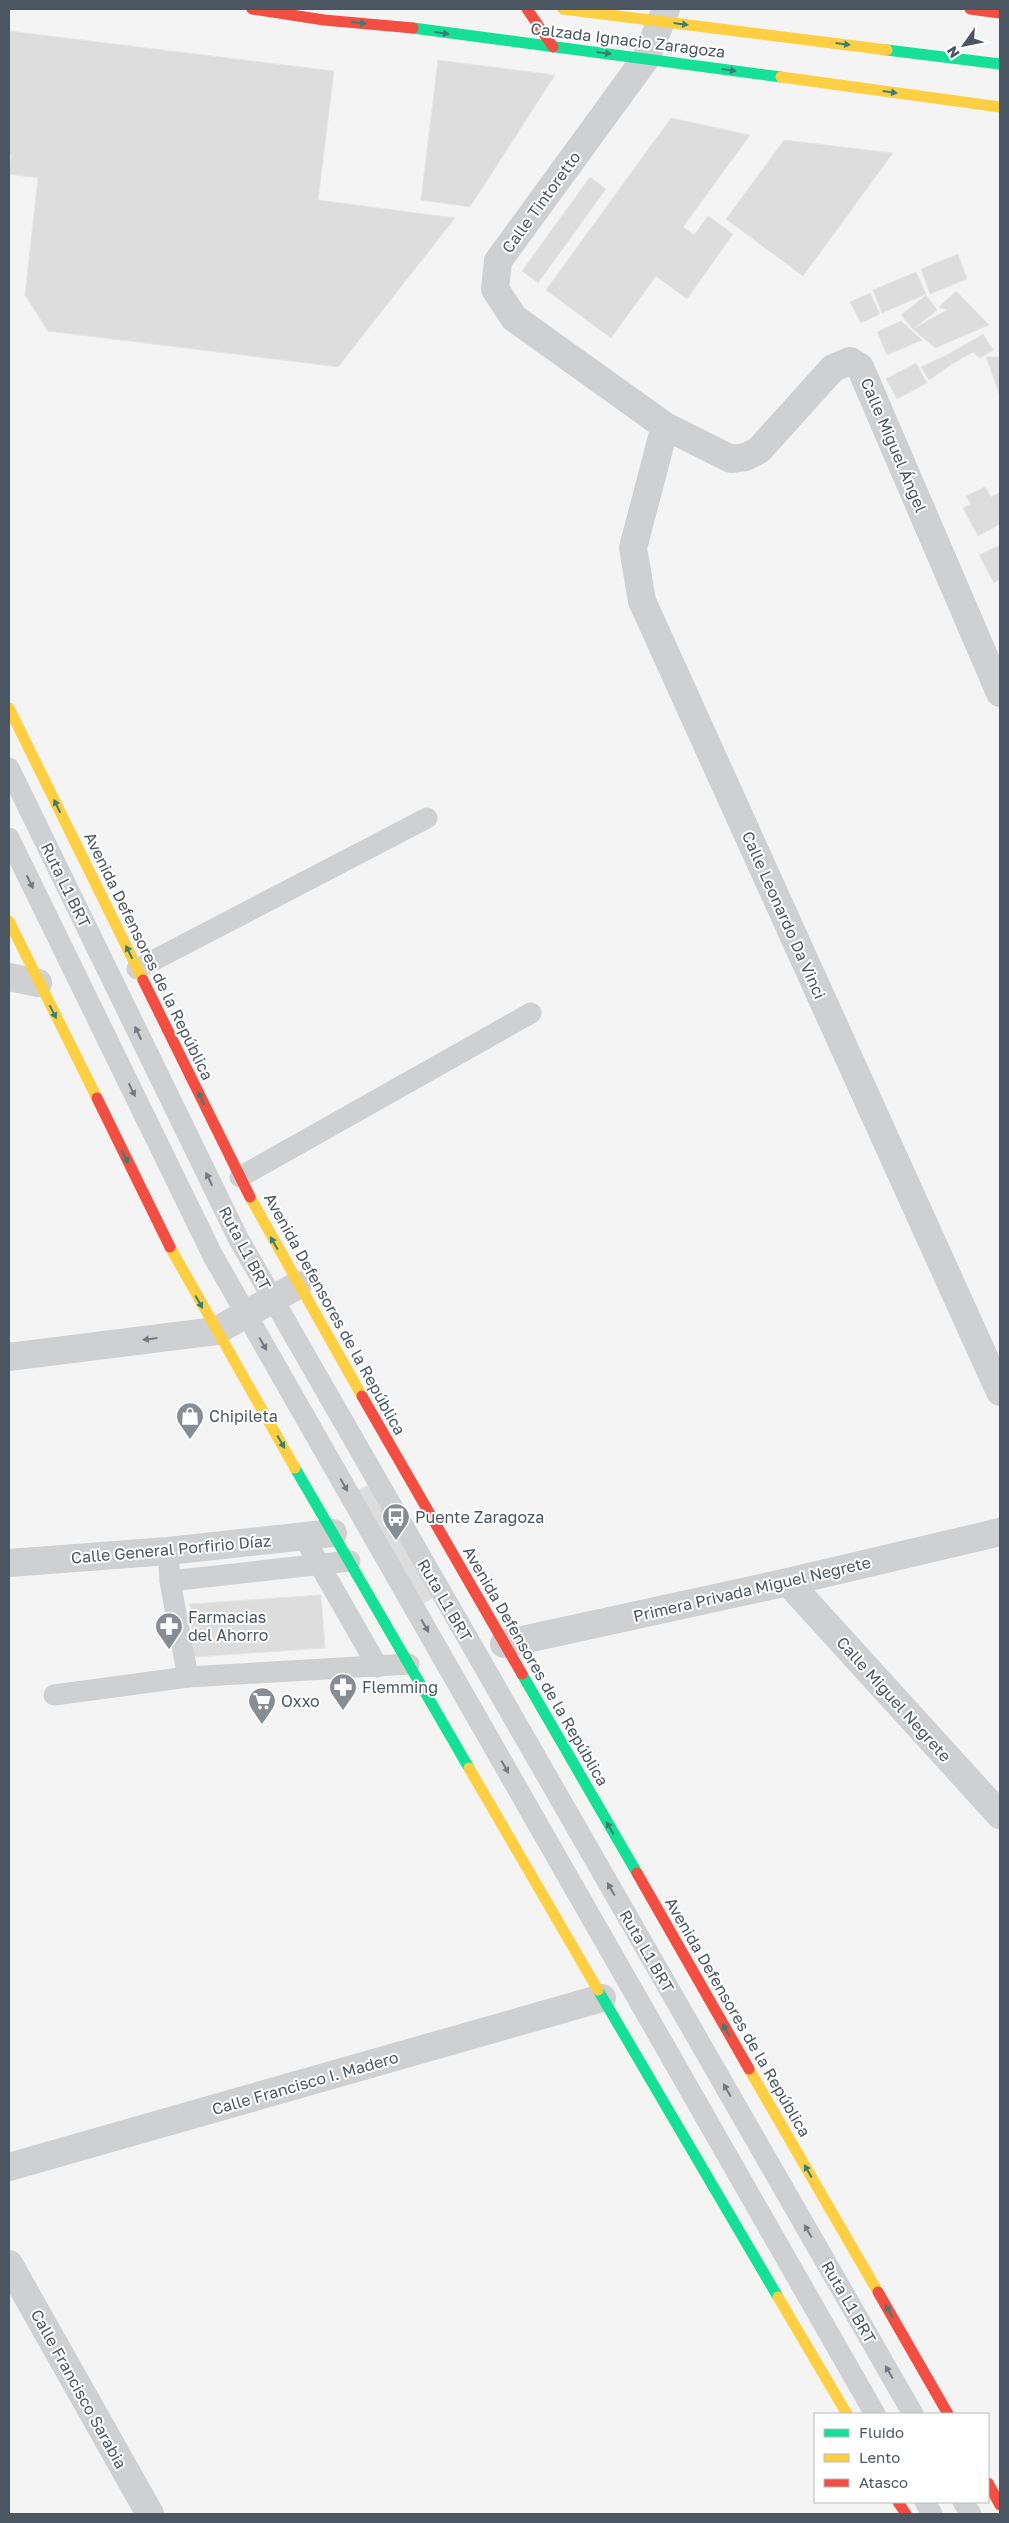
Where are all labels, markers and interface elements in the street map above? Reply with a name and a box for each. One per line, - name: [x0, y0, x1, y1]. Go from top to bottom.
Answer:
- street label: Calzada Ignacio Zaragoza: [529, 18, 727, 62]
- one-way arrow: [351, 19, 367, 27]
- one-way arrow: [674, 20, 690, 28]
- north arrow: [939, 20, 989, 70]
- one-way arrow: [435, 29, 451, 37]
- one-way arrow: [835, 40, 851, 48]
- text: N: [943, 43, 963, 61]
- one-way arrow: [596, 49, 612, 57]
- one-way arrow: [722, 66, 738, 74]
- one-way arrow: [883, 88, 899, 96]
- street label: Calle Tintoretto: [497, 147, 585, 257]
- street label: Calle Miguel Ángel: [857, 375, 931, 515]
- one-way arrow: [53, 799, 61, 813]
- street label: Calle Leonardo Da Vinci: [738, 828, 830, 1002]
- street label: Avenida Defensores de la República: [80, 829, 218, 1083]
- street label: Ruta L1 BRT: [37, 839, 95, 931]
- one-way arrow: [26, 875, 34, 889]
- one-way arrow: [125, 945, 133, 959]
- one-way arrow: [49, 1005, 57, 1019]
- one-way arrow: [134, 1026, 142, 1040]
- one-way arrow: [128, 1083, 137, 1098]
- one-way arrow: [197, 1091, 205, 1105]
- one-way arrow: [122, 1150, 130, 1164]
- one-way arrow: [205, 1172, 213, 1186]
- street label: Avenida Defensores de la República: [260, 1190, 410, 1438]
- street label: Ruta L1 BRT: [215, 1203, 275, 1293]
- one-way arrow: [270, 1235, 278, 1250]
- one-way arrow: [195, 1295, 204, 1308]
- one-way arrow: [142, 1335, 158, 1343]
- one-way arrow: [259, 1337, 268, 1351]
- shop icon: Chipileta: [175, 1401, 205, 1440]
- place label: Chipileta: [209, 1406, 278, 1426]
- one-way arrow: [276, 1436, 285, 1449]
- one-way arrow: [340, 1478, 348, 1492]
- bus stop icon: Puente Zaragoza: [381, 1502, 411, 1541]
- place label: Puente Zaragoza: [415, 1507, 544, 1527]
- street label: Calle General Porfirio Díaz: [70, 1530, 272, 1568]
- street label: Avenida Defensores de la República: [459, 1543, 613, 1789]
- street label: Primera Privada Miguel Negrete: [631, 1552, 873, 1626]
- street label: Ruta L1 BRT: [413, 1555, 477, 1645]
- place label: Farmacias del Ahorro: [188, 1607, 268, 1645]
- pharmacy icon: Farmacias del Ahorro: [154, 1611, 184, 1650]
- one-way arrow: [420, 1620, 429, 1633]
- street label: Calle Miguel Negrete: [833, 1632, 955, 1766]
- pharmacy icon: Flemming: [328, 1672, 358, 1711]
- place label: Flemming: [362, 1677, 438, 1697]
- supermarket icon: Oxxo: [247, 1686, 277, 1725]
- place label: Oxxo: [281, 1691, 320, 1711]
- one-way arrow: [501, 1761, 510, 1774]
- one-way arrow: [606, 1822, 615, 1835]
- one-way arrow: [607, 1882, 616, 1895]
- street label: Avenida Defensores de la República: [661, 1894, 815, 2140]
- street label: Ruta L1 BRT: [615, 1906, 679, 1996]
- one-way arrow: [722, 2023, 731, 2036]
- street label: Calle Francisco I. Madero: [209, 2047, 401, 2119]
- one-way arrow: [723, 2083, 731, 2098]
- one-way arrow: [803, 2164, 812, 2177]
- one-way arrow: [804, 2224, 812, 2238]
- street label: Ruta L1 BRT: [817, 2257, 881, 2347]
- one-way arrow: [884, 2305, 893, 2318]
- street label: Calle Francisco Sarabia: [27, 2306, 131, 2472]
- one-way arrow: [885, 2365, 893, 2379]
- legend: [814, 2413, 989, 2503]
- text: Fluido: [859, 2423, 904, 2441]
- text: Lento: [859, 2448, 900, 2466]
- text: Atasco: [859, 2473, 908, 2491]

